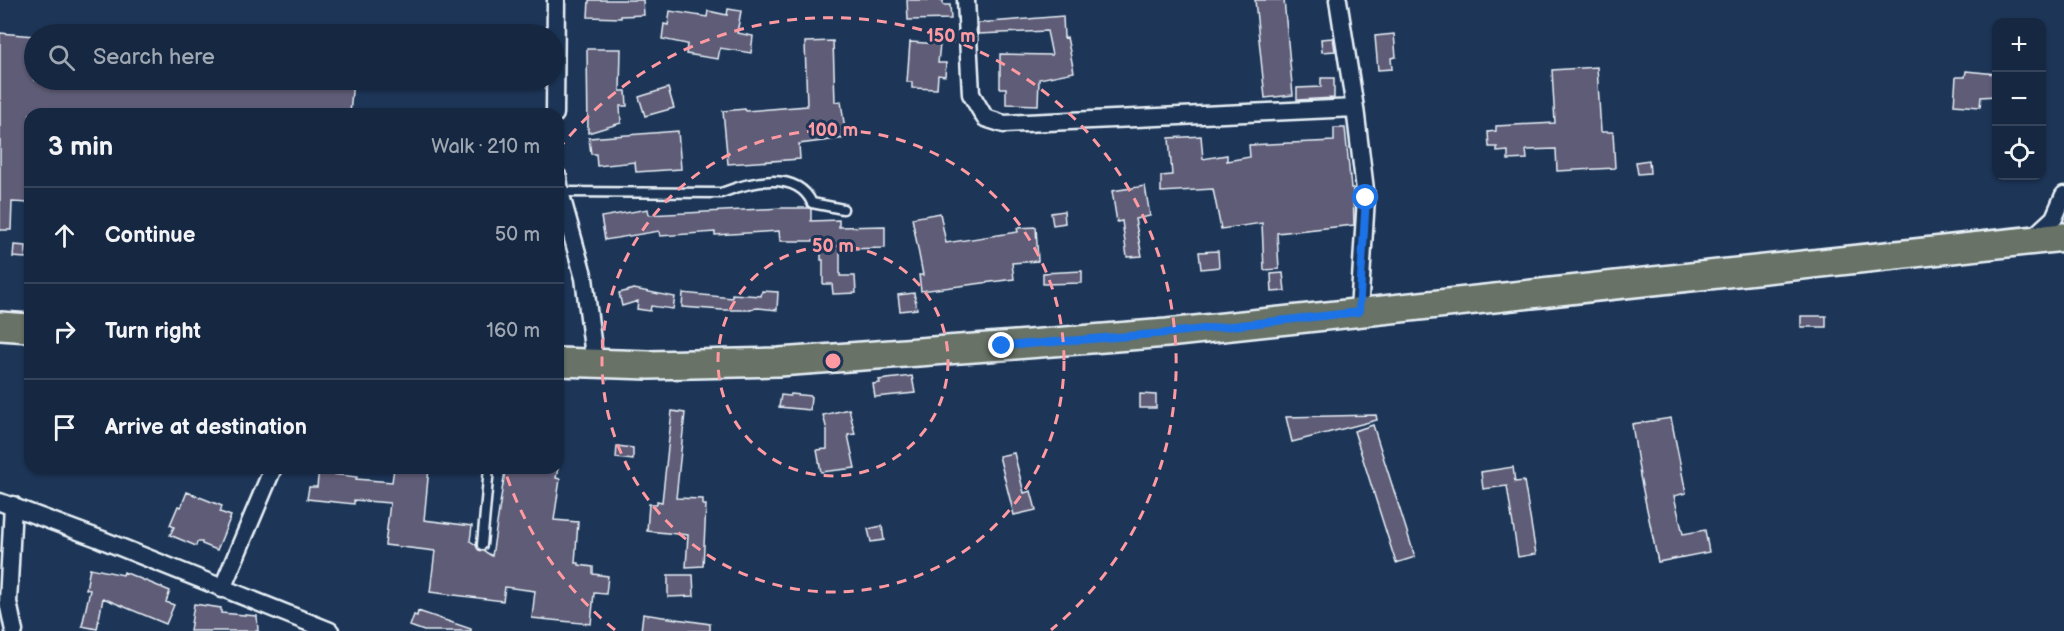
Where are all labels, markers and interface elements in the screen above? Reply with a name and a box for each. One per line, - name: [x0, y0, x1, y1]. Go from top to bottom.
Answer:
- map controls: [1992, 18, 2046, 180]
- button: +: [1992, 18, 2046, 72]
- search box: [24, 24, 564, 90]
- text: 150 m: [926, 26, 976, 47]
- icon: search: [45, 41, 78, 74]
- text: Search here: [93, 44, 215, 71]
- button: −: [1992, 72, 2046, 126]
- text: 100 m: [808, 120, 858, 141]
- button: locate: [1992, 126, 2046, 180]
- text: 3 min: [48, 132, 113, 163]
- text: Walk · 210 m: [431, 135, 540, 159]
- route start: [1352, 184, 1378, 210]
- icon: ahead: [48, 219, 81, 252]
- text: Continue: [105, 222, 195, 249]
- text: 50 m: [495, 223, 540, 247]
- text: 50 m: [812, 236, 854, 257]
- icon: right: [48, 315, 81, 348]
- text: Turn right: [105, 318, 201, 345]
- text: 160 m: [486, 319, 540, 343]
- route end: [988, 332, 1014, 358]
- centre of rings: [823, 351, 843, 371]
- icon: arrive: [48, 411, 81, 444]
- text: Arrive at destination: [105, 414, 307, 441]

